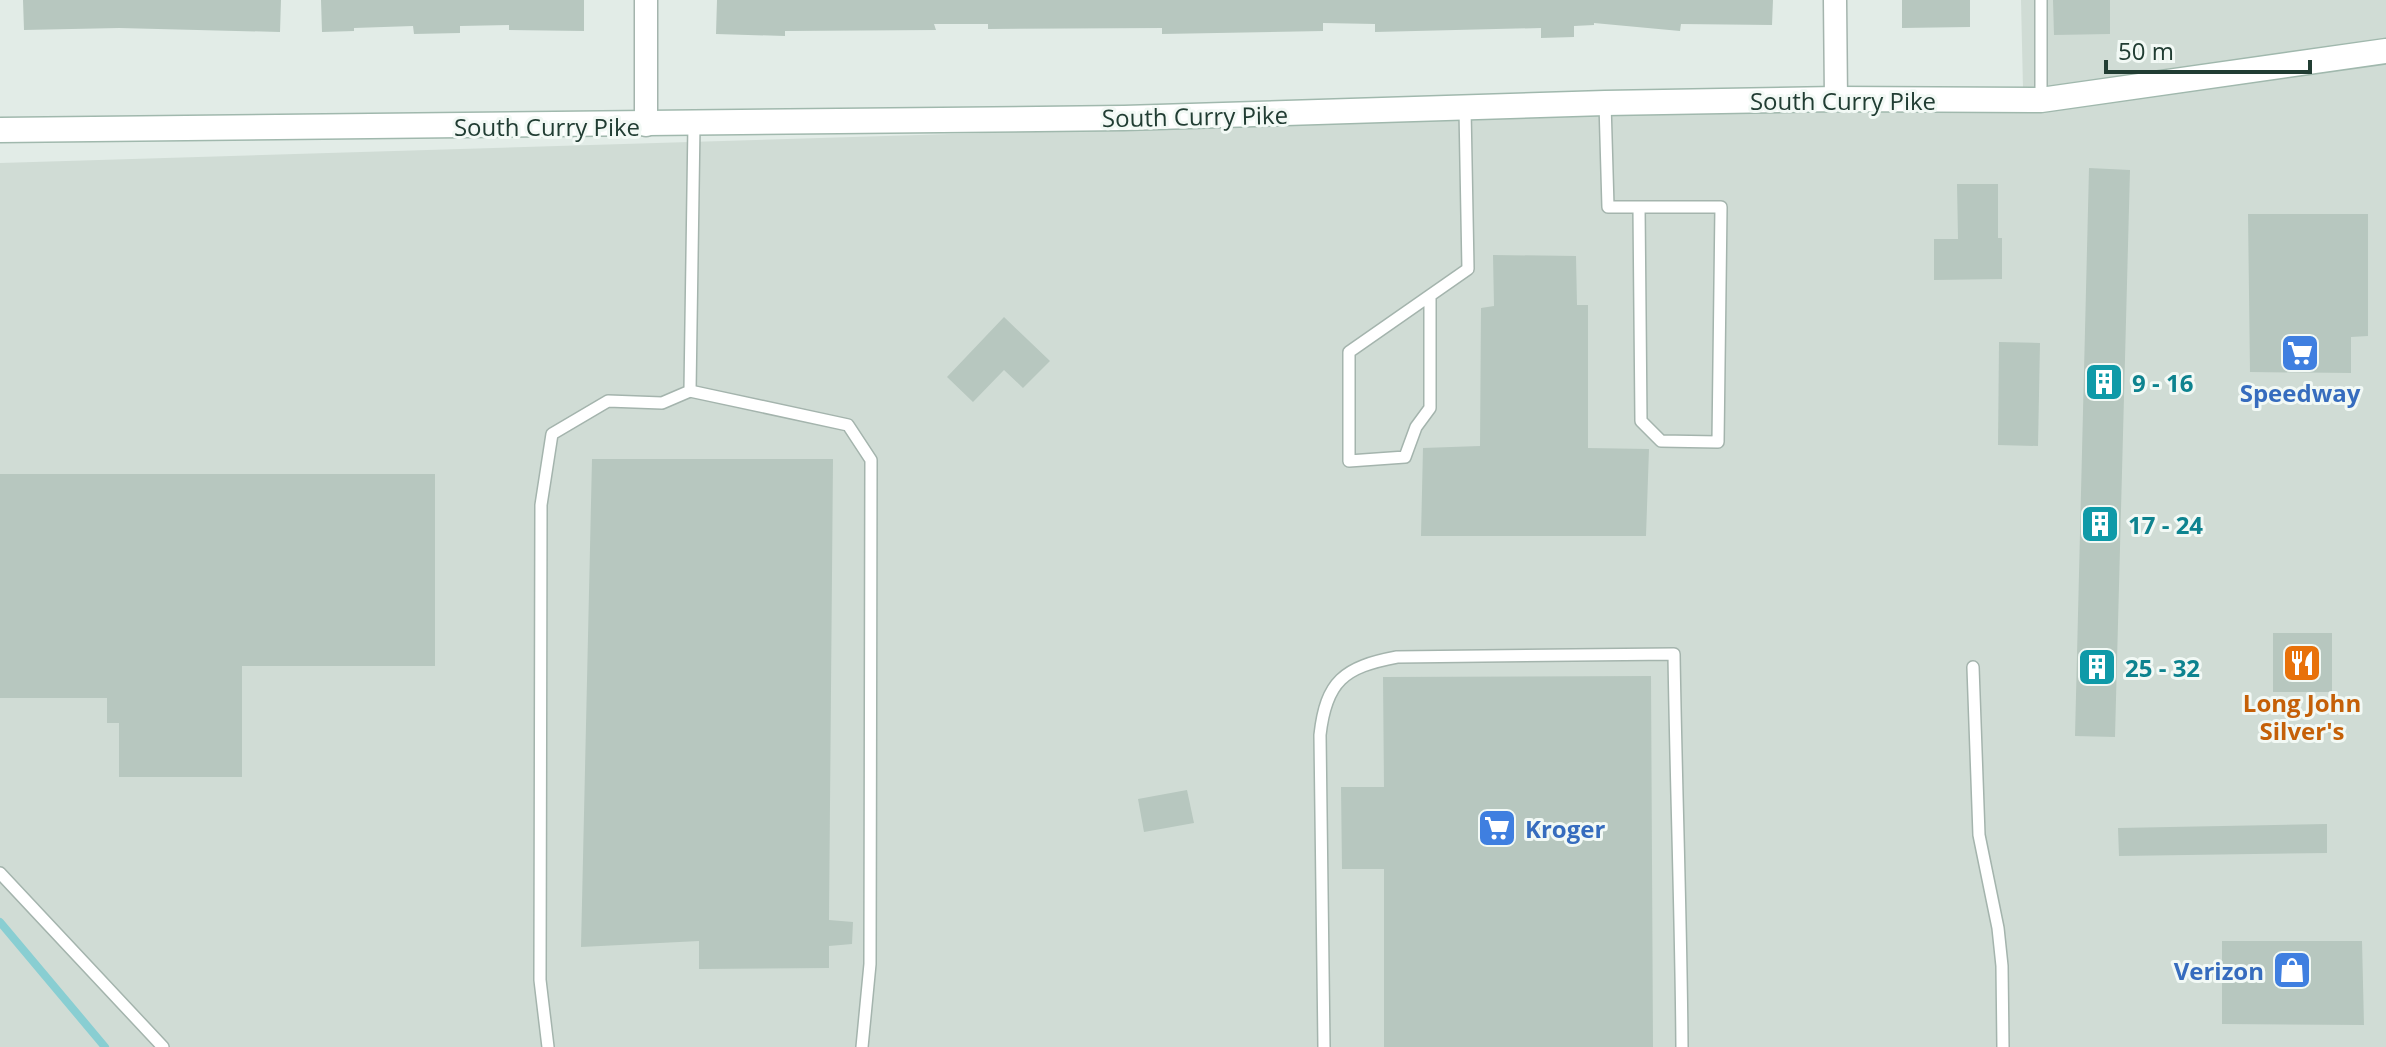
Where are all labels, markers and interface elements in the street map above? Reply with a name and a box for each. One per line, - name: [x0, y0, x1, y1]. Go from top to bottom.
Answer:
- scale bar: [2106, 24, 2310, 74]
- text: 50 m: [2118, 34, 2174, 67]
- street label: South Curry Pike: [1750, 84, 1936, 117]
- street label: South Curry Pike: [1102, 98, 1288, 134]
- street label: South Curry Pike: [454, 110, 640, 143]
- supermarket icon: Speedway: [2279, 332, 2321, 374]
- building icon: 9 - 16: [2083, 361, 2125, 403]
- place label: 9 - 16: [2132, 366, 2193, 399]
- place label: Speedway: [2240, 376, 2361, 409]
- building icon: 17 - 24: [2079, 503, 2121, 545]
- place label: 17 - 24: [2128, 508, 2203, 541]
- restaurant icon: Long John Silver's: [2281, 642, 2323, 684]
- building icon: 25 - 32: [2076, 646, 2118, 688]
- place label: 25 - 32: [2125, 651, 2200, 684]
- place label: Long John Silver's: [2243, 686, 2361, 747]
- supermarket icon: Kroger: [1476, 807, 1518, 849]
- place label: Kroger: [1525, 812, 1605, 845]
- shop icon: Verizon: [2271, 949, 2313, 991]
- place label: Verizon: [2174, 954, 2264, 987]

